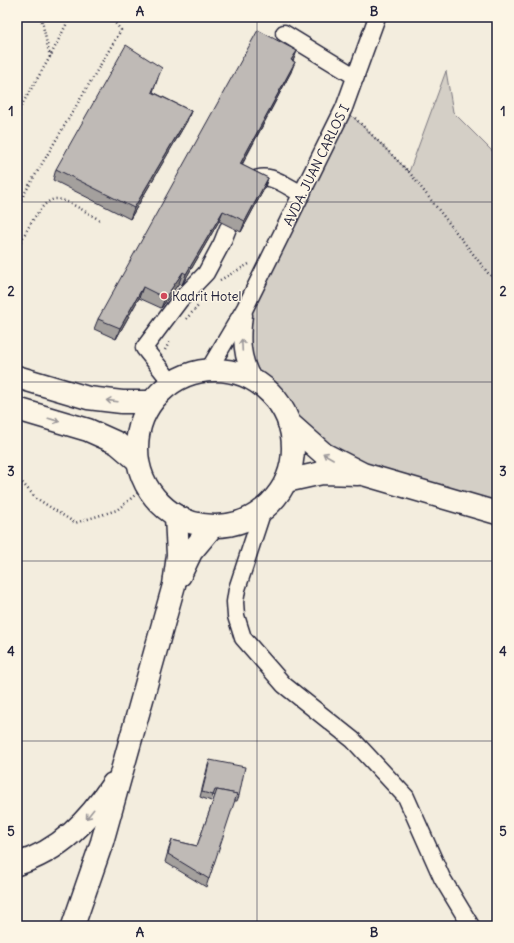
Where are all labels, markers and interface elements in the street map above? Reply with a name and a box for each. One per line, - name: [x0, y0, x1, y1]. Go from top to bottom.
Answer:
- text: A: [136, 3, 145, 20]
- text: B: [370, 3, 379, 20]
- street label: AVDA. JUAN CARLOS I: [280, 101, 353, 229]
- text: 1: [8, 103, 14, 120]
- text: 1: [500, 103, 506, 120]
- text: 2: [7, 283, 15, 300]
- text: 2: [499, 283, 507, 300]
- place label: Kadrit Hotel: [172, 288, 241, 305]
- marker: Kadrit Hotel: [159, 291, 169, 301]
- one-way arrow: [238, 339, 245, 352]
- one-way arrow: [106, 397, 119, 405]
- one-way arrow: [48, 417, 61, 424]
- one-way arrow: [322, 452, 334, 460]
- text: 3: [7, 463, 15, 480]
- text: 3: [499, 463, 507, 480]
- text: 4: [7, 643, 15, 660]
- text: 4: [499, 643, 507, 660]
- one-way arrow: [86, 809, 94, 820]
- text: 5: [7, 823, 15, 840]
- text: 5: [499, 823, 507, 840]
- text: A: [136, 924, 145, 941]
- text: B: [370, 924, 379, 941]

